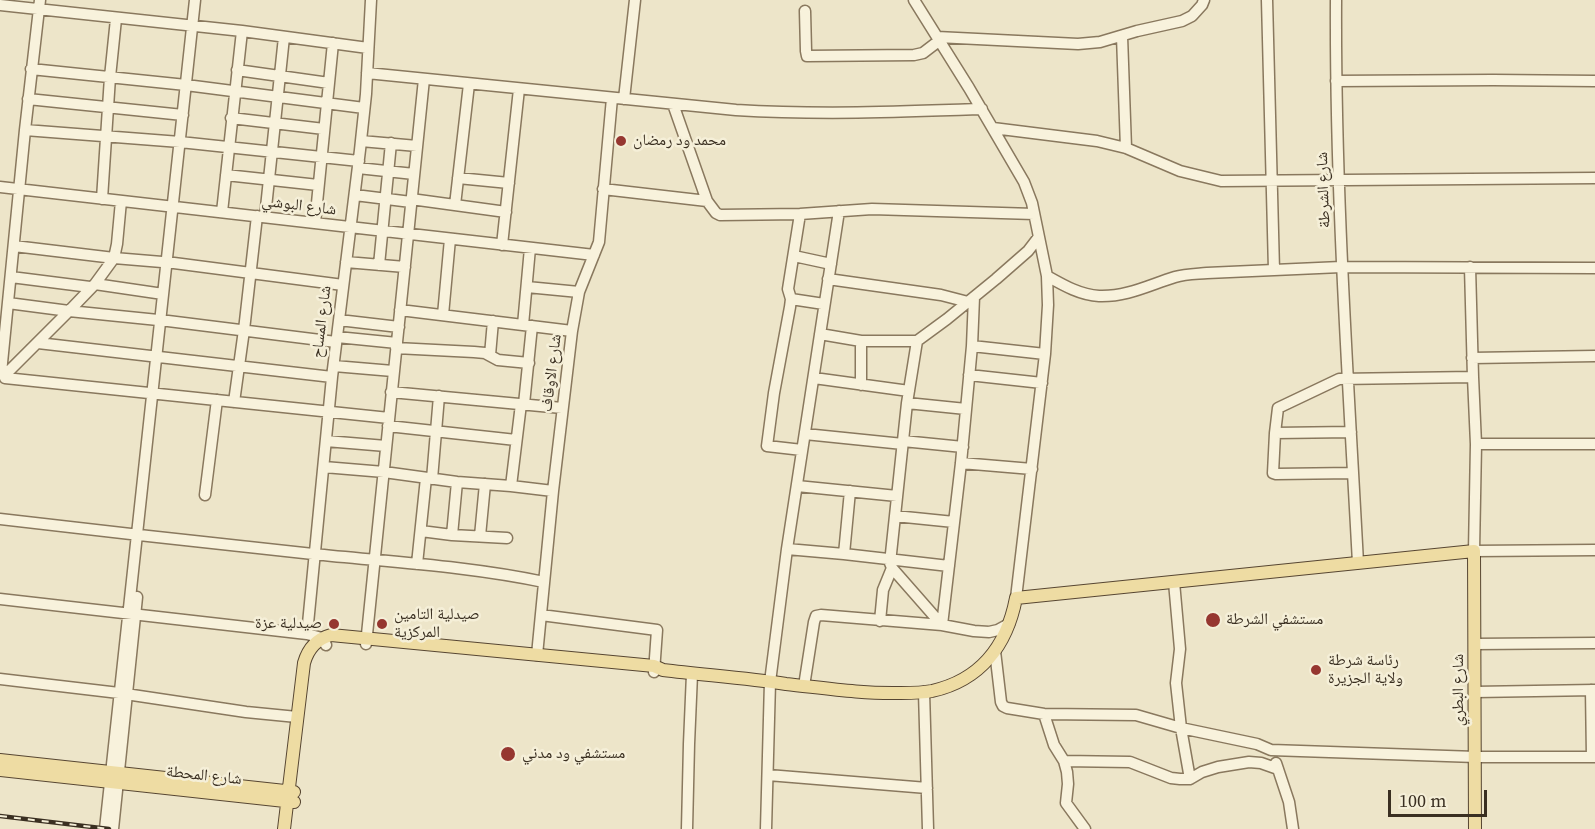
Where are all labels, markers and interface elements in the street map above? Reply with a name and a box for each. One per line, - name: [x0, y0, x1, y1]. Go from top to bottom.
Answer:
- place label: محمد ود رمضان: [633, 131, 726, 151]
- marker: محمد ود رمضان: [614, 134, 628, 148]
- street label: شارع الشرطة: [1313, 152, 1335, 228]
- street label: شارع البوشي: [261, 192, 337, 220]
- street label: شارع المساح: [308, 285, 336, 359]
- street label: شارع الاوقاف: [538, 333, 566, 413]
- place label: صيدلية التامين المركزية: [394, 605, 479, 643]
- place label: مستشفي الشرطة: [1226, 610, 1323, 630]
- marker: مستشفي الشرطة: [1204, 611, 1222, 629]
- place label: صيدلية عزة: [255, 614, 322, 634]
- marker: صيدلية عزة: [327, 617, 341, 631]
- marker: صيدلية التامين المركزية: [375, 617, 389, 631]
- place label: رئاسة شرطة ولاية الجزيرة: [1328, 651, 1403, 689]
- street label: شارع البطري: [1449, 654, 1469, 726]
- marker: رئاسة شرطة ولاية الجزيرة: [1309, 663, 1323, 677]
- place label: مستشفي ود مدني: [522, 744, 625, 764]
- marker: مستشفي ود مدني: [499, 745, 517, 763]
- street label: شارع المحطة: [165, 762, 243, 790]
- scale bar: [1391, 778, 1490, 816]
- text: 100 m: [1399, 788, 1446, 813]

